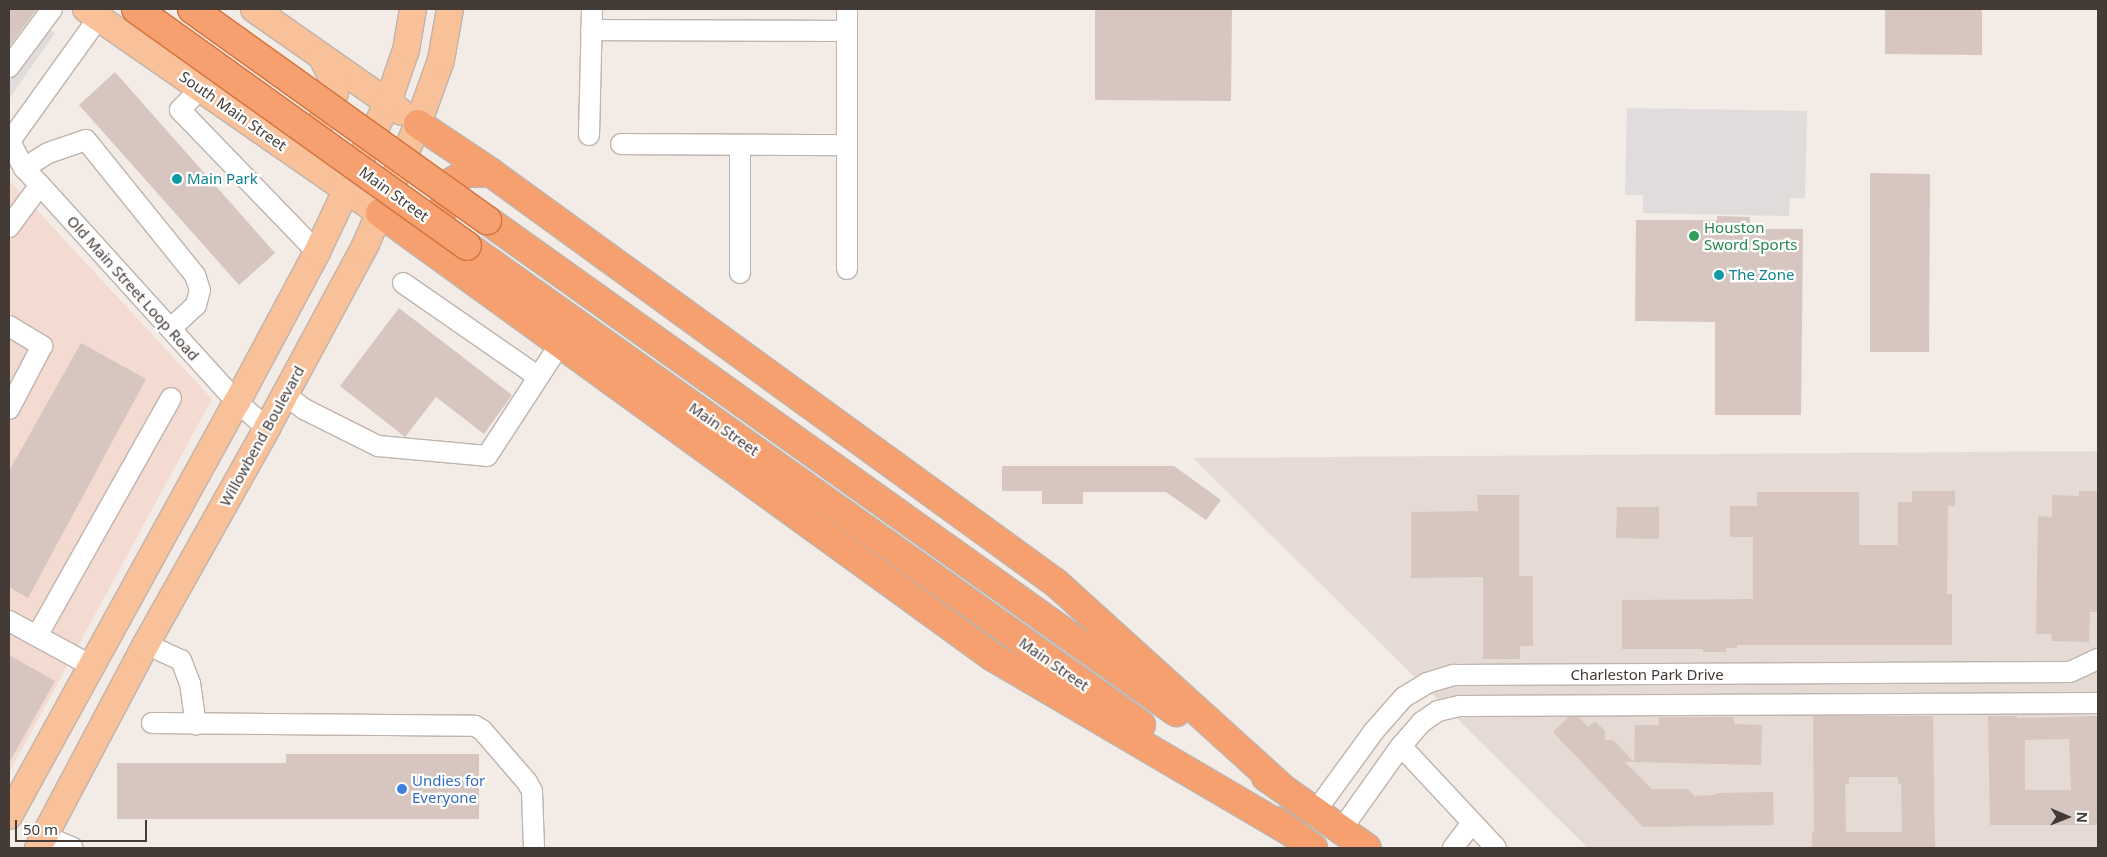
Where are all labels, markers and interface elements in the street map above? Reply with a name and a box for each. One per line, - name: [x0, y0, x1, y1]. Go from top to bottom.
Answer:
- street label: South Main Street: [176, 67, 290, 155]
- street label: Main Street: [356, 163, 432, 225]
- place label: Main Park: [187, 170, 258, 188]
- marker: Main Park: [171, 173, 183, 185]
- street label: Old Main Street Loop Road: [63, 212, 203, 364]
- place label: Houston Sword Sports: [1704, 218, 1797, 253]
- marker: Houston Sword Sports: [1688, 230, 1700, 242]
- place label: The Zone: [1729, 266, 1794, 284]
- marker: The Zone: [1713, 269, 1725, 281]
- street label: Willowbend Boulevard: [216, 363, 308, 509]
- street label: Main Street: [686, 398, 762, 460]
- street label: Main Street: [1016, 633, 1092, 695]
- street label: Charleston Park Drive: [1570, 666, 1724, 684]
- place label: Undies for Everyone: [412, 771, 485, 806]
- marker: Undies for Everyone: [396, 783, 408, 795]
- north arrow: [2042, 792, 2092, 842]
- scale bar: [18, 810, 150, 842]
- text: N: [2073, 811, 2092, 823]
- text: 50 m: [23, 819, 58, 839]

